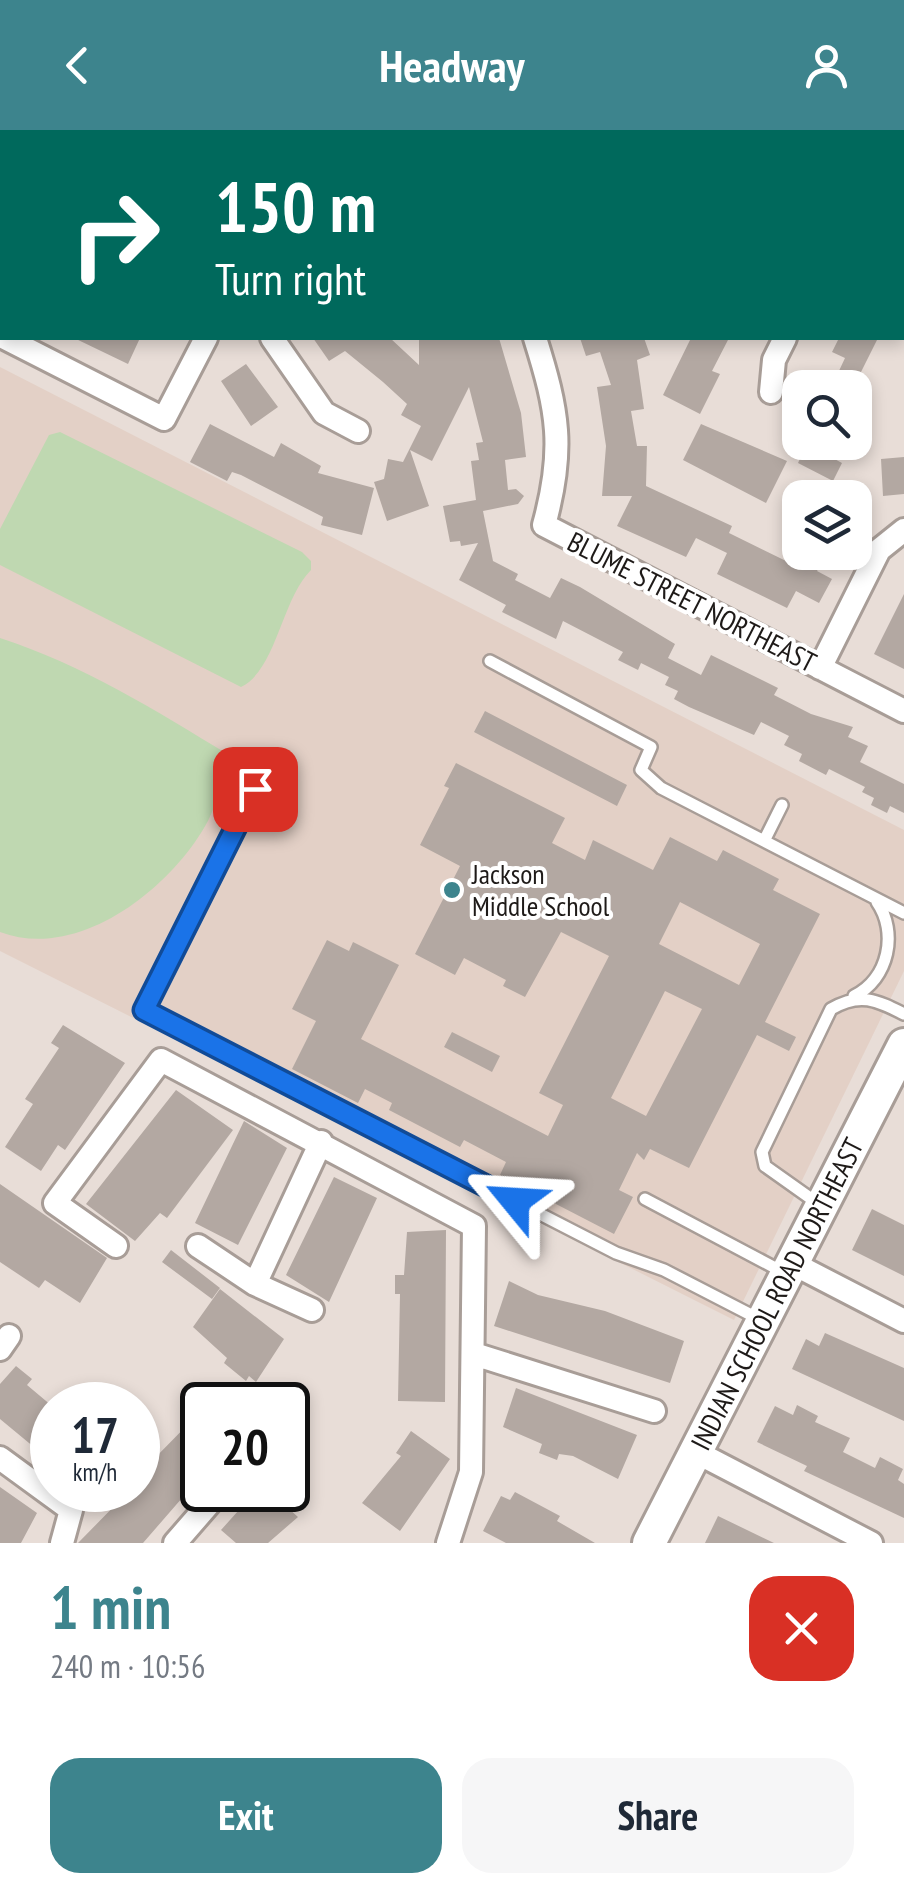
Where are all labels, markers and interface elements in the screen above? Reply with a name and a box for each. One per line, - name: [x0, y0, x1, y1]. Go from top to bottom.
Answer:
- text: Headway: [379, 36, 525, 94]
- icon: back: [50, 38, 105, 93]
- icon: person: [799, 38, 854, 93]
- text: 150 m: [215, 161, 376, 251]
- icon: right: [50, 170, 180, 300]
- text: Turn right: [215, 249, 366, 307]
- map controls: [782, 370, 872, 570]
- button: search: [782, 370, 872, 460]
- button: layers: [782, 480, 872, 570]
- street label: BLUME STREET NORTHEAST: [562, 523, 823, 681]
- pin: [213, 747, 298, 832]
- icon: arrive: [228, 762, 283, 817]
- place label: Jackson Middle School: [471, 855, 610, 924]
- marker: Jackson Middle School: [441, 879, 463, 901]
- street label: INDIAN SCHOOL ROAD NORTHEAST: [682, 1131, 872, 1456]
- position arrow: [463, 1149, 567, 1253]
- speed limit sign: 20: [180, 1382, 310, 1512]
- text: 17: [71, 1402, 119, 1467]
- text: km/h: [73, 1456, 117, 1488]
- text: 1 min: [50, 1568, 171, 1646]
- button: close: [749, 1576, 854, 1681]
- text: 240 m · 10:56: [50, 1645, 205, 1687]
- button: Exit: [50, 1758, 442, 1873]
- button: Share: [462, 1758, 854, 1873]

